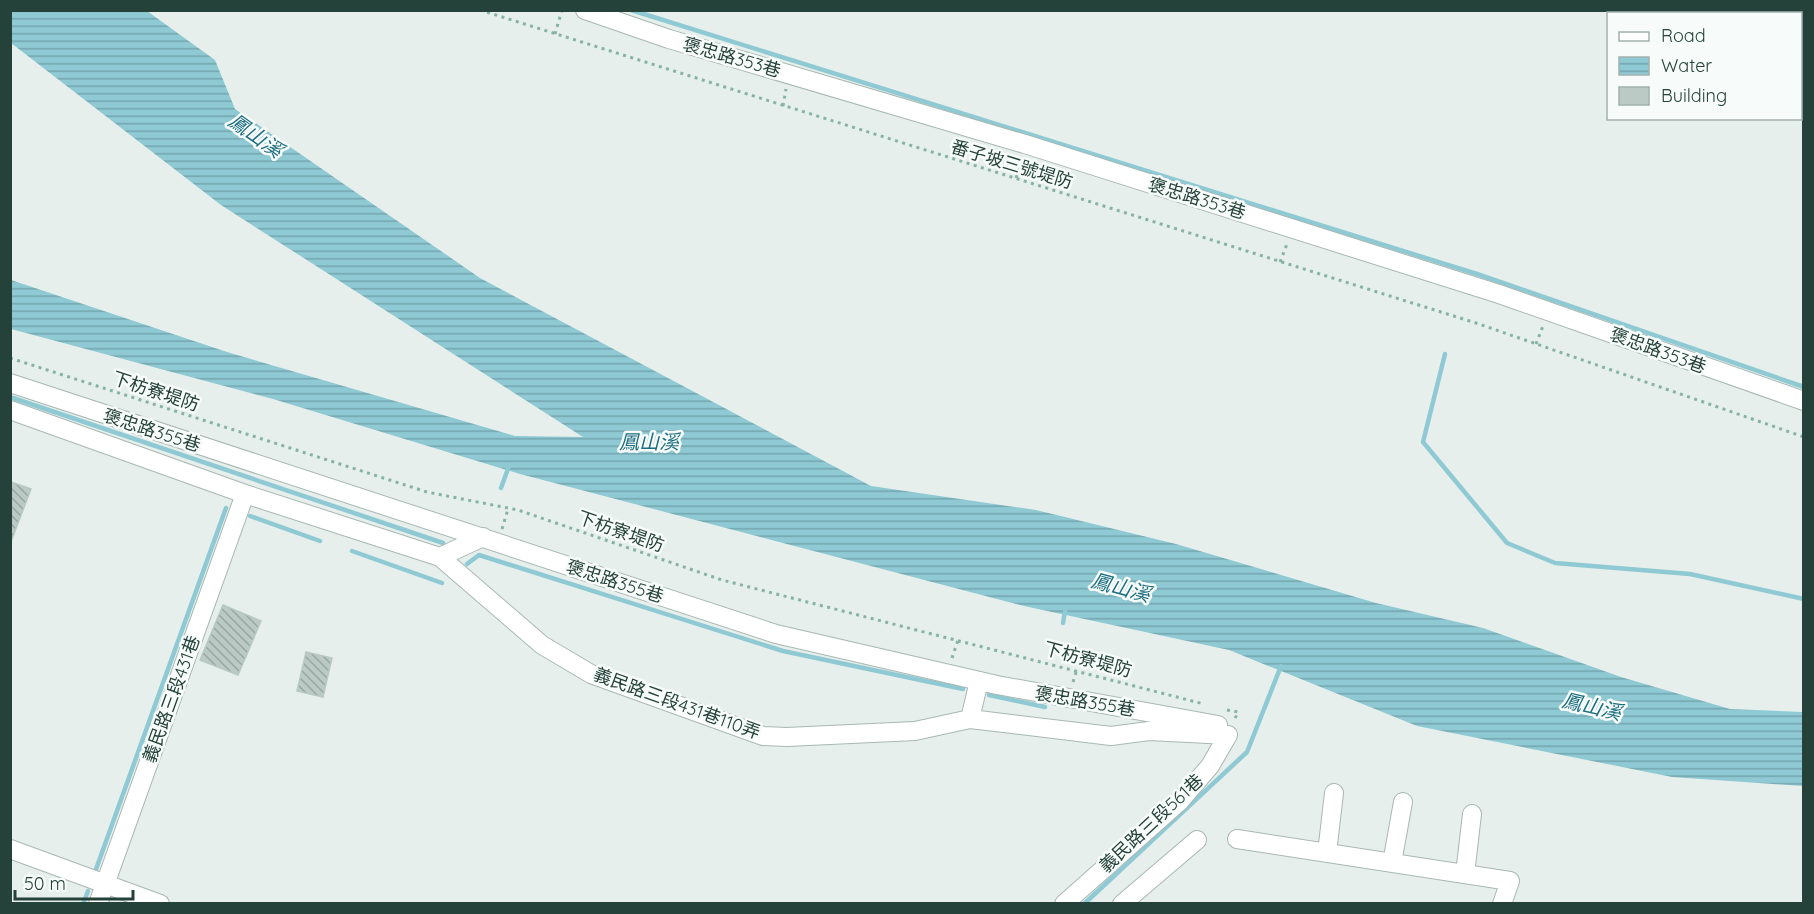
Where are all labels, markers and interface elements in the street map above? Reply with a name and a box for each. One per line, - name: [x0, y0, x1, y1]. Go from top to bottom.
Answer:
- legend: [1607, 12, 1802, 120]
- text: Road: [1661, 24, 1706, 47]
- street label: 褒忠路353巷: [680, 32, 784, 82]
- text: Water: [1661, 54, 1712, 77]
- text: Building: [1661, 84, 1727, 107]
- water label: 鳳山溪: [224, 108, 290, 164]
- street label: 番子坡三號堤防: [948, 135, 1076, 193]
- street label: 褒忠路353巷: [1145, 172, 1249, 224]
- street label: 褒忠路353巷: [1607, 322, 1709, 378]
- street label: 下枋寮堤防: [110, 366, 202, 416]
- street label: 褒忠路355巷: [100, 403, 204, 457]
- water label: 鳳山溪: [619, 429, 682, 454]
- street label: 下枋寮堤防: [575, 505, 667, 557]
- street label: 褒忠路355巷: [563, 554, 667, 608]
- water label: 鳳山溪: [1089, 567, 1156, 608]
- street label: 義民路三段431巷: [137, 632, 205, 766]
- street label: 下枋寮堤防: [1042, 636, 1134, 682]
- street label: 義民路三段431巷110弄: [591, 662, 763, 744]
- street label: 褒忠路355巷: [1033, 681, 1137, 721]
- water label: 鳳山溪: [1560, 687, 1627, 726]
- street label: 義民路三段561巷: [1094, 769, 1208, 877]
- scale bar: [15, 863, 134, 901]
- text: 50 m: [24, 872, 66, 895]

